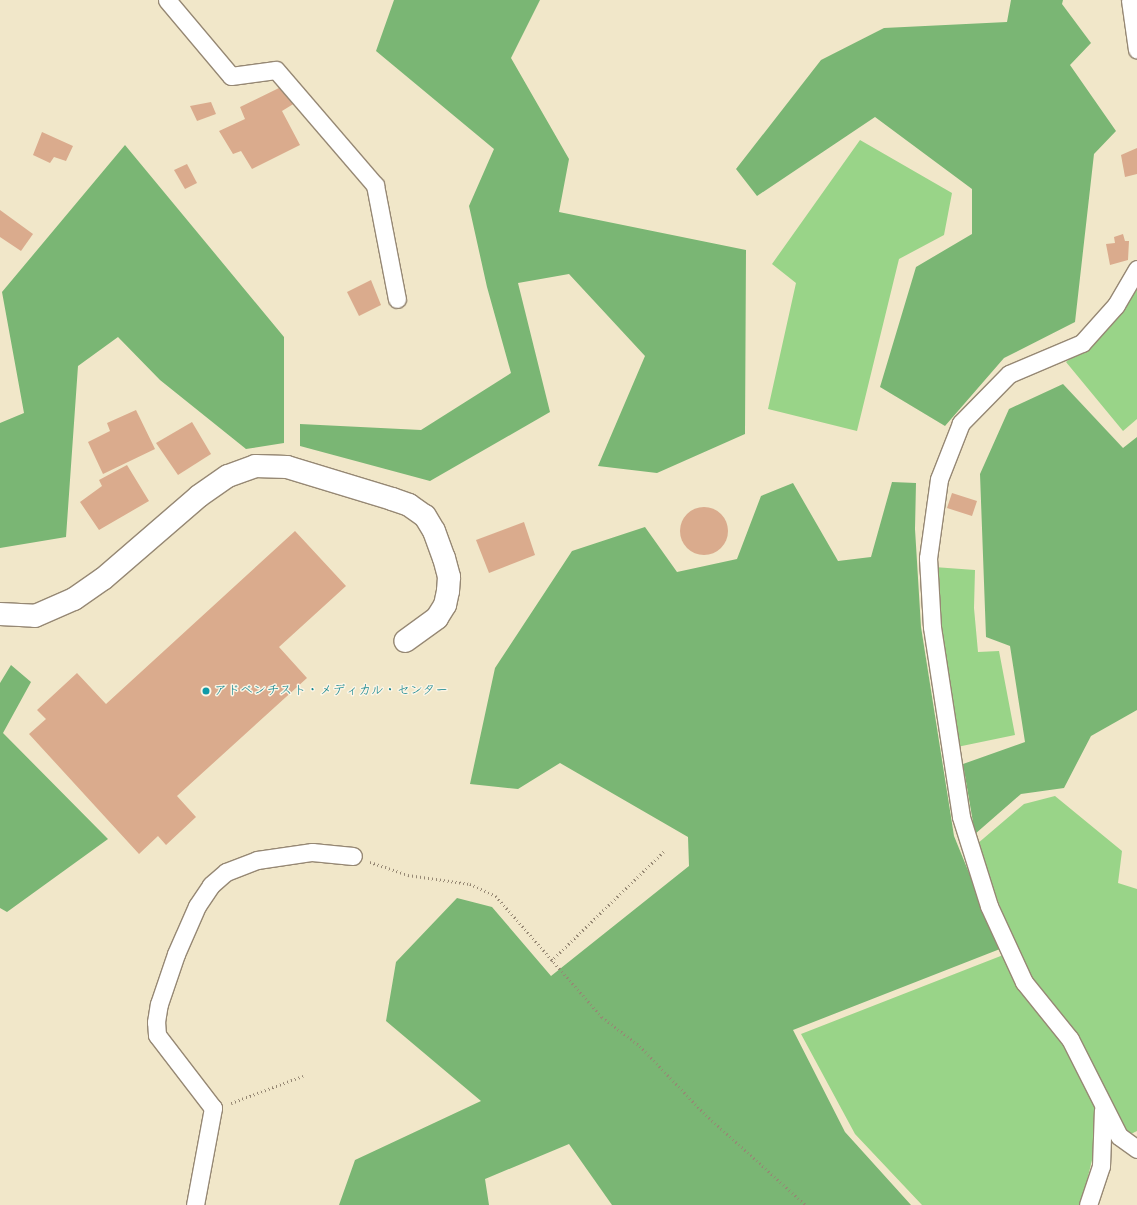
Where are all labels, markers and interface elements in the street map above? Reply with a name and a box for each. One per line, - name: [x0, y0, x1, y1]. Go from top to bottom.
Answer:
- place label: アドベンチスト・メディカル・センター: [214, 683, 448, 699]
- marker: アドベンチスト・メディカル・センター: [201, 686, 211, 696]

